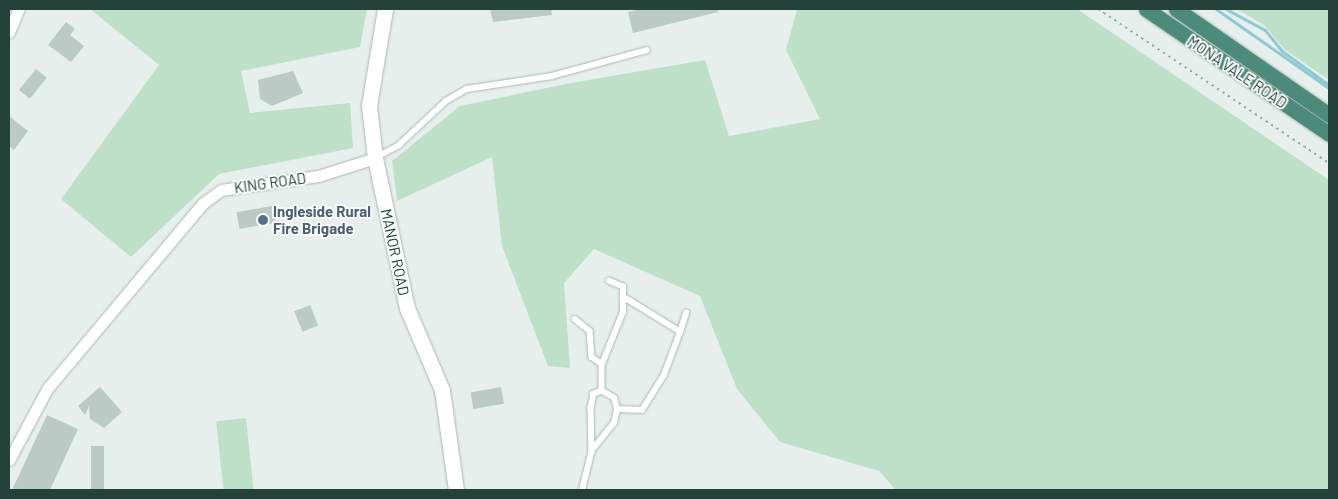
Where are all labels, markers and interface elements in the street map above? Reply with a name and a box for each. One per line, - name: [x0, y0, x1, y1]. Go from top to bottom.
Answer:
- street label: MONA VALE ROAD: [1184, 32, 1290, 112]
- street label: KING ROAD: [233, 169, 307, 197]
- place label: Ingleside Rural Fire Brigade: [273, 202, 371, 237]
- street label: MANOR ROAD: [377, 207, 413, 297]
- marker: Ingleside Rural Fire Brigade: [257, 214, 269, 226]

